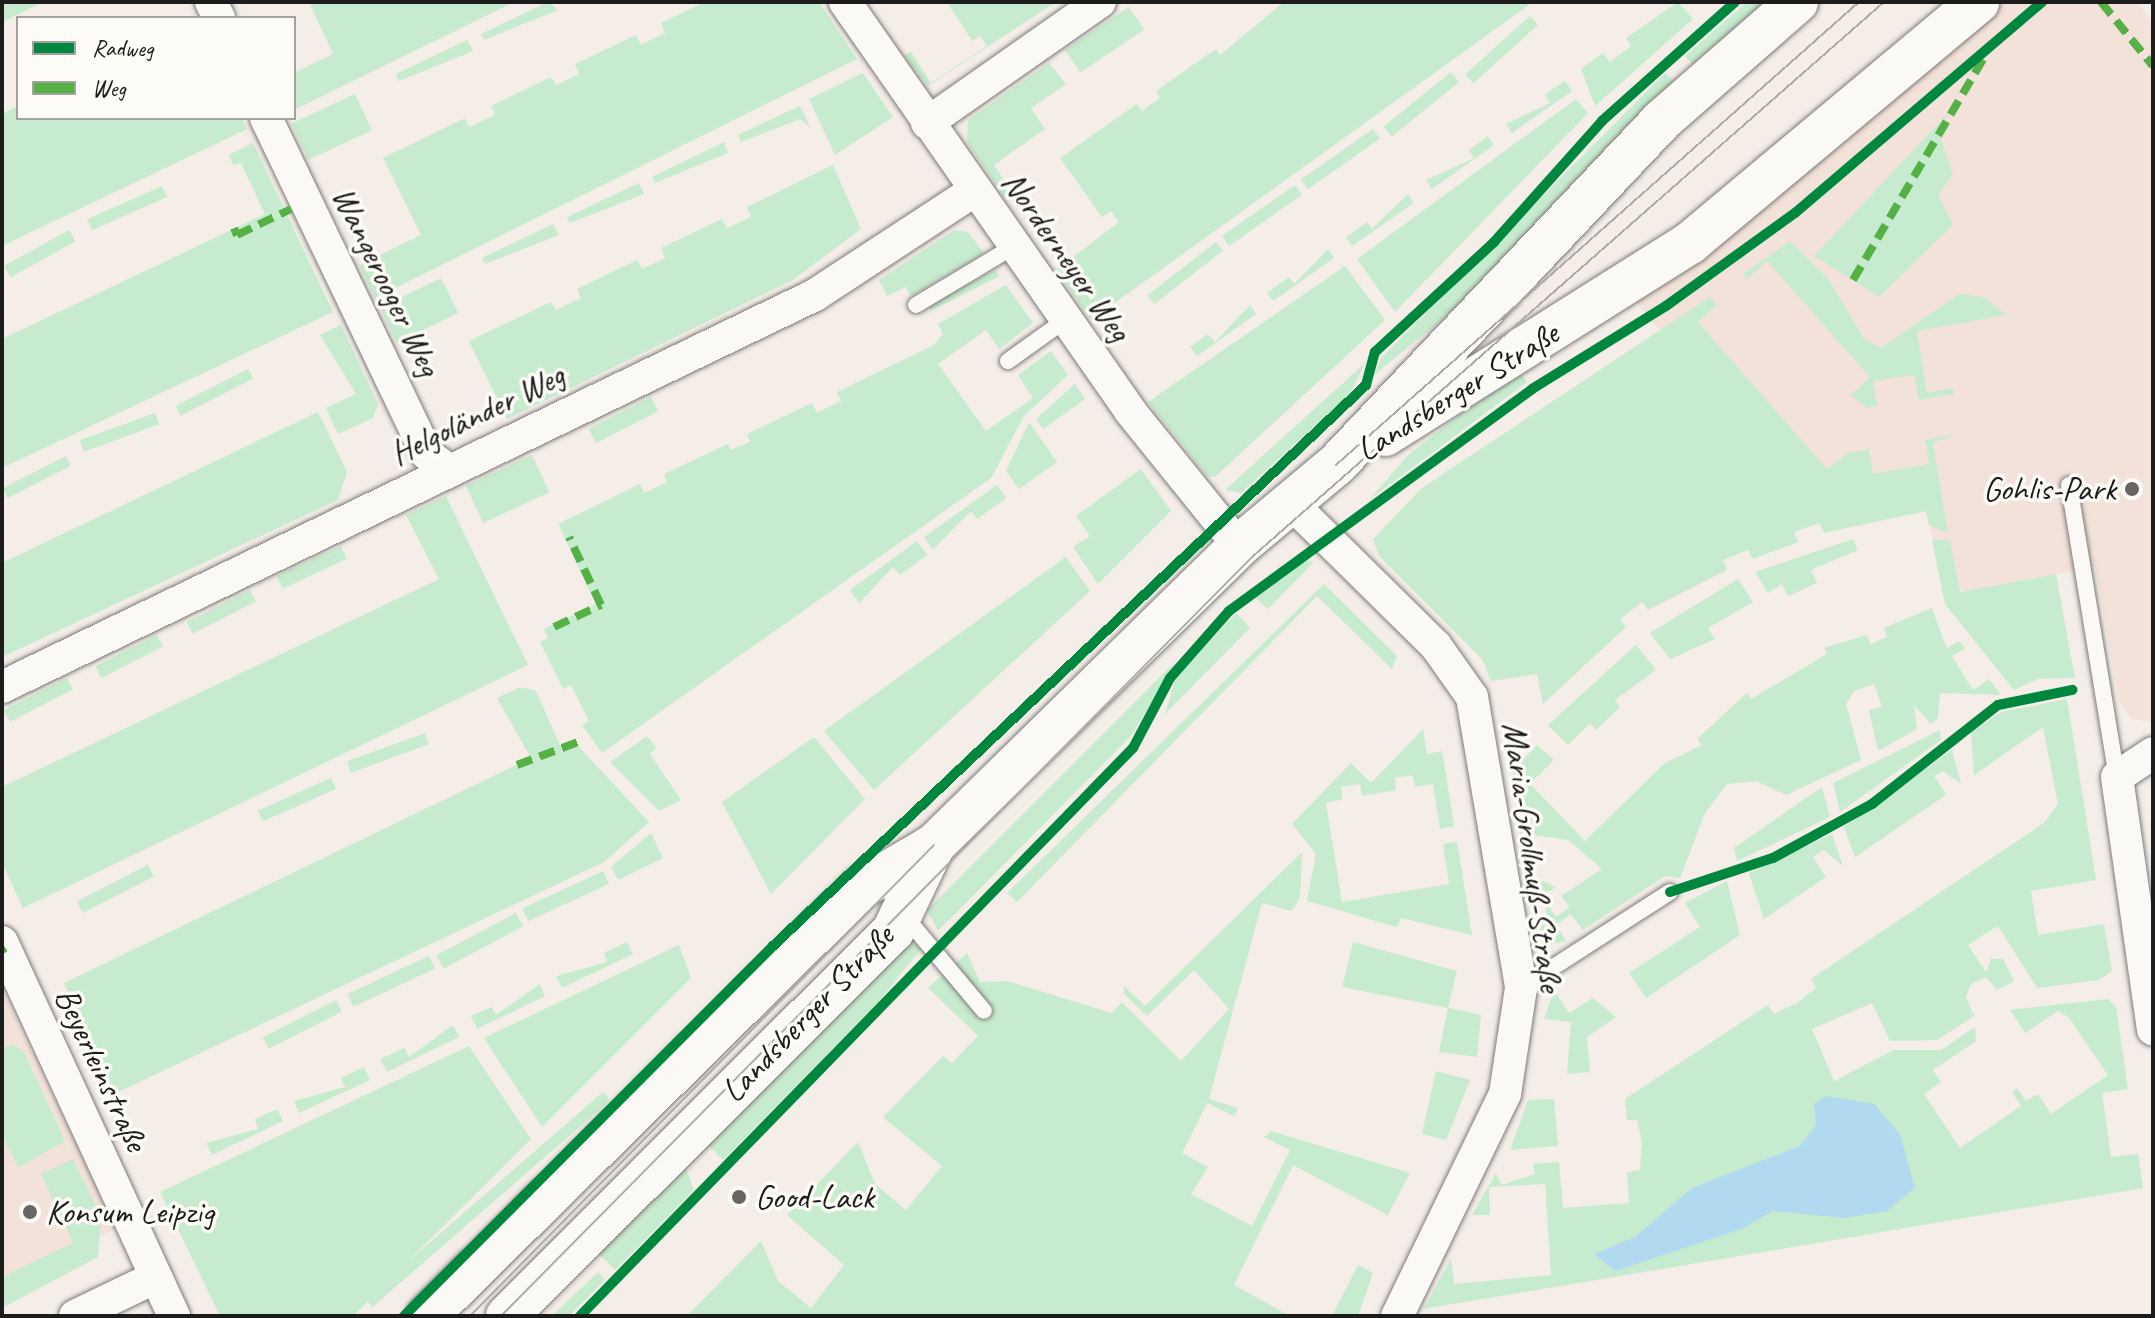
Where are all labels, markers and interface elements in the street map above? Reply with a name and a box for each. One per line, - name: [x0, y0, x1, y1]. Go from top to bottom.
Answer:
- legend: [16, 16, 296, 120]
- text: Radweg: [92, 33, 153, 63]
- text: Weg: [92, 73, 126, 103]
- street label: Norderneyer Weg: [993, 163, 1141, 349]
- street label: Wangerooger Weg: [324, 180, 450, 382]
- street label: Landsberger Straße: [1348, 312, 1566, 470]
- street label: Helgoländer Weg: [383, 354, 571, 474]
- place label: Gohlis-Park: [1983, 469, 2116, 509]
- marker: Gohlis-Park: [2123, 480, 2141, 498]
- street label: Maria-Grollmuß-Straße: [1494, 720, 1572, 994]
- street label: Landsberger Straße: [712, 916, 902, 1110]
- street label: Beyerleinstraße: [46, 981, 158, 1157]
- place label: Good-Lack: [755, 1177, 874, 1217]
- marker: Good-Lack: [730, 1188, 748, 1206]
- place label: Konsum Leipzig: [46, 1192, 214, 1232]
- marker: Konsum Leipzig: [21, 1203, 39, 1221]

